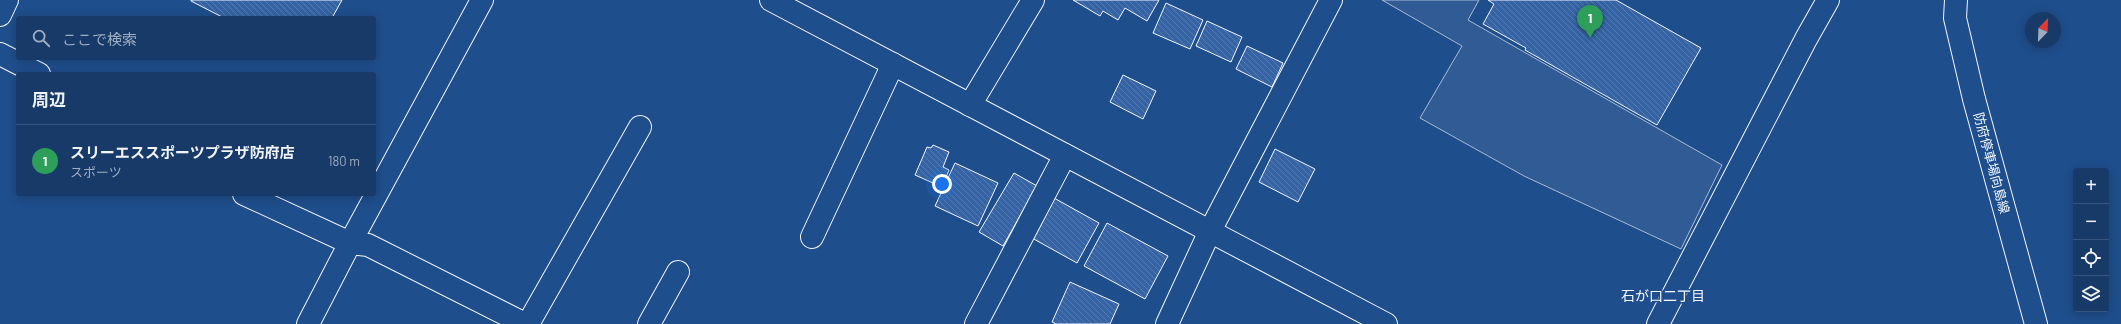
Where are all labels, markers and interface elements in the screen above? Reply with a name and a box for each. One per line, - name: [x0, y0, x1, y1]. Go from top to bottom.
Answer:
- pin: 1: [1577, 5, 1603, 38]
- north arrow: [2025, 12, 2061, 48]
- search box: [16, 16, 376, 60]
- icon: search: [30, 27, 52, 49]
- text: ここで検索: [62, 30, 137, 48]
- text: 周辺: [32, 89, 66, 109]
- street label: 防府停車場向島線: [1971, 111, 2013, 215]
- text: スリーエススポーツプラザ防府店: [70, 143, 295, 161]
- text: 1: [43, 153, 47, 169]
- text: 180 m: [328, 153, 360, 169]
- text: スポーツ: [70, 164, 122, 180]
- map controls: [2073, 168, 2109, 312]
- button: +: [2073, 168, 2109, 204]
- your location: [932, 174, 952, 194]
- button: −: [2073, 204, 2109, 240]
- button: locate: [2073, 240, 2109, 276]
- button: layers: [2073, 276, 2109, 312]
- district label: 石が口二丁目: [1621, 287, 1705, 304]

